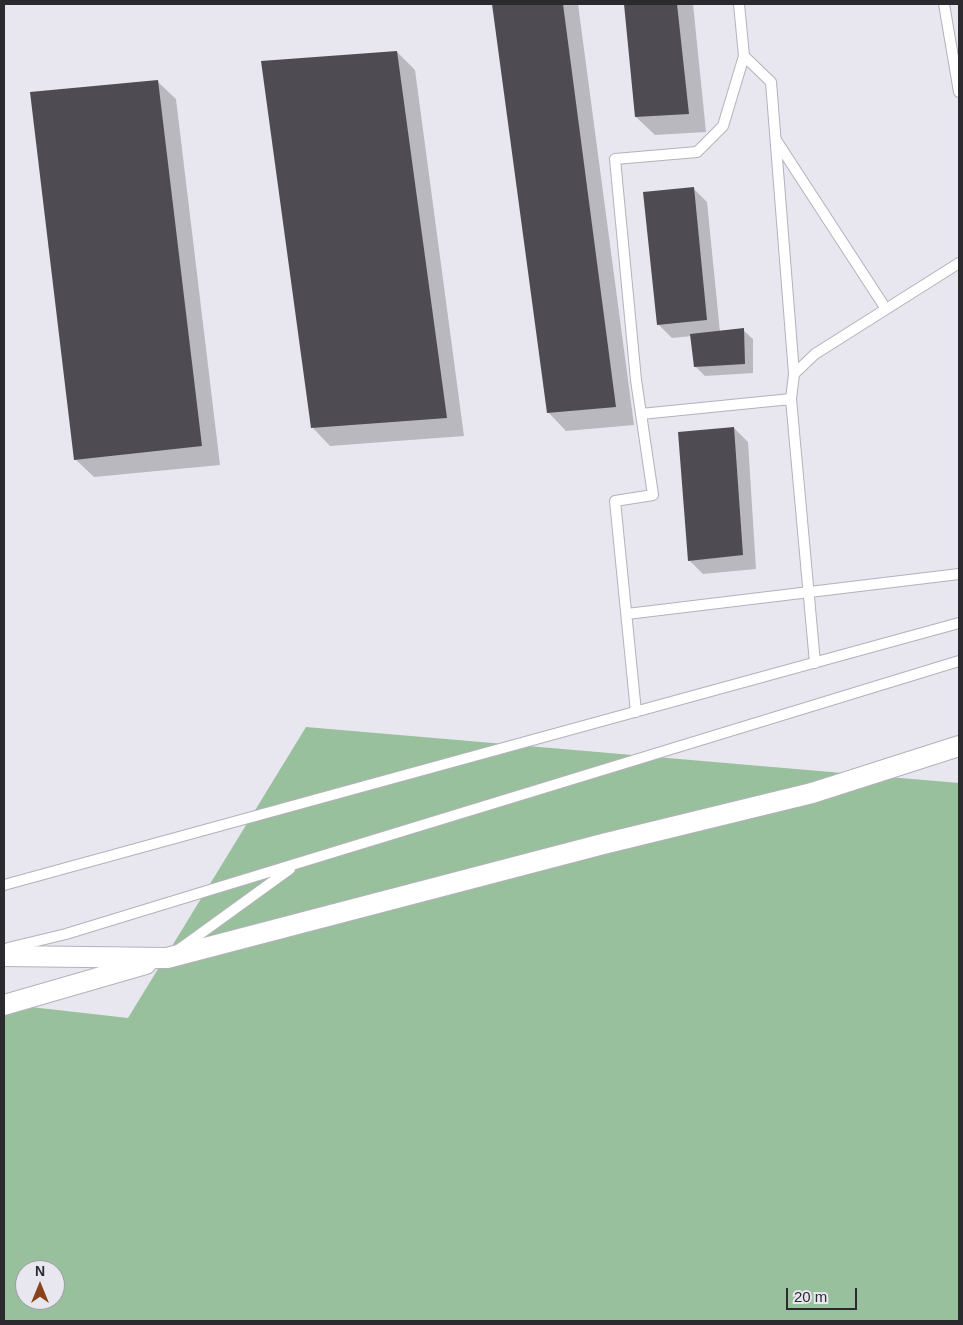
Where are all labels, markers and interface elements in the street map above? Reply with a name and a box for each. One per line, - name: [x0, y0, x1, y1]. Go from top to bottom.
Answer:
- north arrow: [15, 1260, 65, 1310]
- text: N: [35, 1263, 45, 1279]
- scale bar: [788, 1278, 859, 1310]
- text: 20 m: [794, 1288, 827, 1305]

